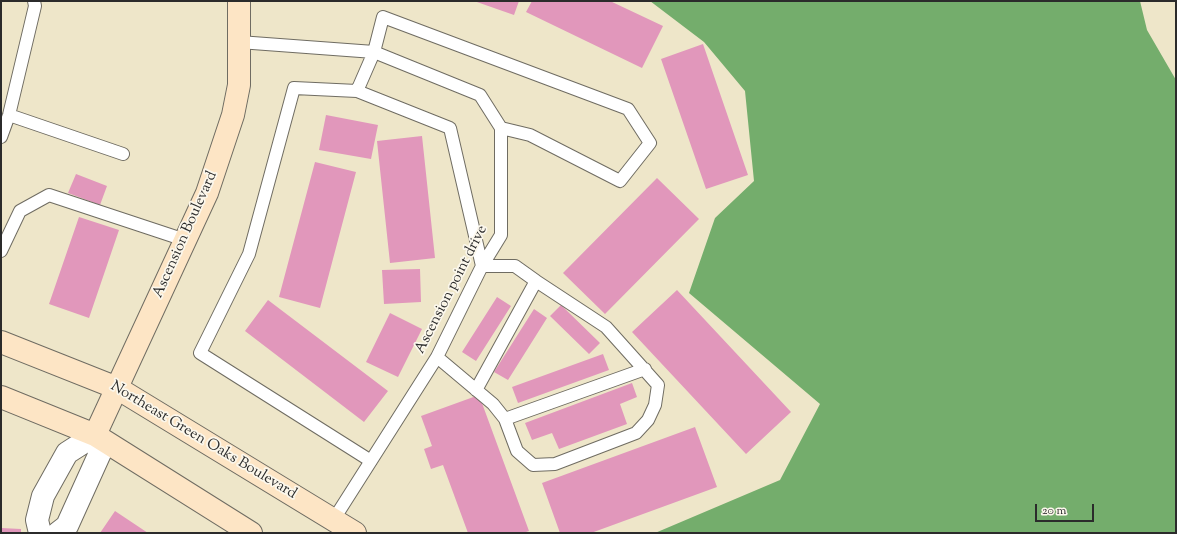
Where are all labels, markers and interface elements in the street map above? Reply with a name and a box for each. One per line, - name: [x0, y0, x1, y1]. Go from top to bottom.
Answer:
- street label: Ascension Boulevard: [150, 169, 222, 301]
- street label: Ascension point drive: [412, 223, 492, 357]
- street label: Northeast Green Oaks Boulevard: [107, 378, 299, 504]
- scale bar: [1037, 496, 1096, 522]
- text: 20 m: [1042, 502, 1066, 520]

